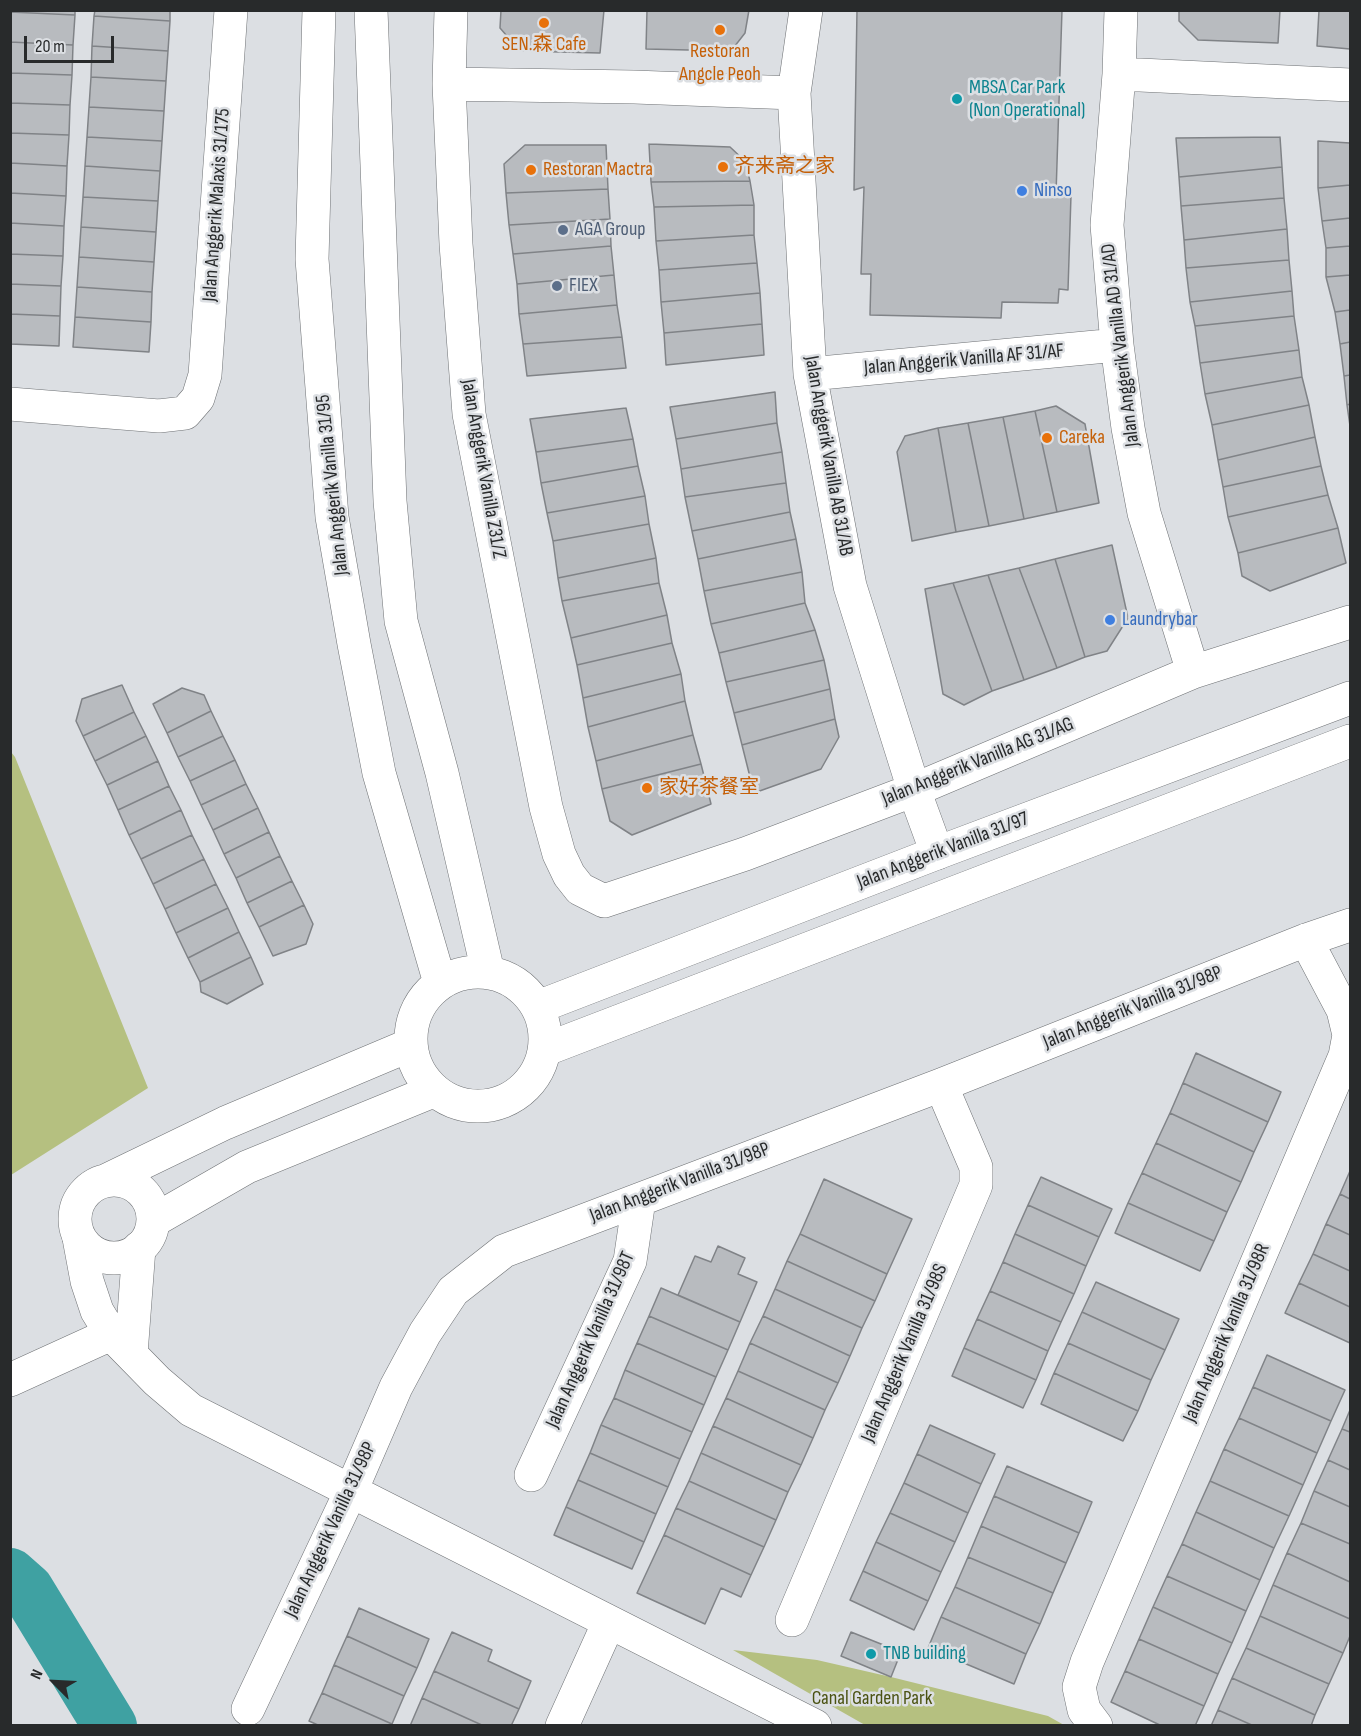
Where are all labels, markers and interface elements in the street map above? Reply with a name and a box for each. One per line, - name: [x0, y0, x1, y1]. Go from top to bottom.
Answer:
- marker: SEN.森 Cafe: [537, 16, 551, 30]
- marker: Restoran Angcle Peoh: [713, 23, 727, 37]
- scale bar: [27, 24, 117, 62]
- place label: SEN.森 Cafe: [502, 33, 586, 57]
- text: 20 m: [35, 36, 65, 57]
- place label: Restoran Angcle Peoh: [679, 40, 761, 87]
- place label: MBSA Car Park (Non Operational): [969, 76, 1085, 123]
- marker: MBSA Car Park (Non Operational): [950, 92, 964, 106]
- street label: Jalan Anggerik Malaxis 31/175: [198, 108, 236, 302]
- place label: 齐来斋之家: [735, 155, 835, 179]
- place label: Restoran Mactra: [543, 158, 653, 182]
- marker: 齐来斋之家: [716, 160, 730, 174]
- marker: Restoran Mactra: [524, 163, 538, 177]
- place label: Ninso: [1034, 179, 1072, 203]
- marker: Ninso: [1015, 184, 1029, 198]
- place label: AGA Group: [575, 218, 646, 242]
- marker: AGA Group: [556, 223, 570, 237]
- street label: Jalan Anggerik Vanilla AD 31/AD: [1097, 242, 1145, 448]
- place label: FIEX: [569, 274, 598, 298]
- marker: FIEX: [550, 279, 564, 293]
- street label: Jalan Anggerik Vanilla AF 31/AF: [863, 339, 1065, 381]
- street label: Jalan Anggerik Vanilla AB 31/AB: [799, 354, 857, 558]
- street label: Jalan Anggerik Vanilla Z31/Z: [455, 377, 511, 561]
- street label: Jalan Anggerik Vanilla 31/95: [312, 393, 354, 577]
- place label: Careka: [1059, 426, 1105, 450]
- marker: Careka: [1040, 431, 1054, 445]
- place label: Laundrybar: [1122, 608, 1198, 632]
- marker: Laundrybar: [1103, 613, 1117, 627]
- street label: Jalan Anggerik Vanilla AG 31/AG: [879, 713, 1077, 811]
- place label: 家好茶餐室: [659, 776, 759, 800]
- marker: 家好茶餐室: [640, 781, 654, 795]
- street label: Jalan Anggerik Vanilla 31/97: [854, 807, 1032, 895]
- street label: Jalan Anggerik Vanilla 31/98P: [1040, 961, 1226, 1055]
- street label: Jalan Anggerik Vanilla 31/98P: [587, 1138, 773, 1228]
- street label: Jalan Anggerik Vanilla 31/98R: [1178, 1240, 1276, 1426]
- street label: Jalan Anggerik Vanilla 31/98T: [541, 1248, 641, 1432]
- street label: Jalan Anggerik Vanilla 31/98S: [857, 1260, 953, 1446]
- street label: Jalan Anggerik Vanilla 31/98P: [280, 1438, 382, 1622]
- place label: TNB building: [883, 1642, 966, 1666]
- marker: TNB building: [864, 1647, 878, 1661]
- north arrow: [24, 1652, 84, 1712]
- text: N: [27, 1667, 48, 1682]
- park label: Canal Garden Park: [812, 1687, 932, 1711]

